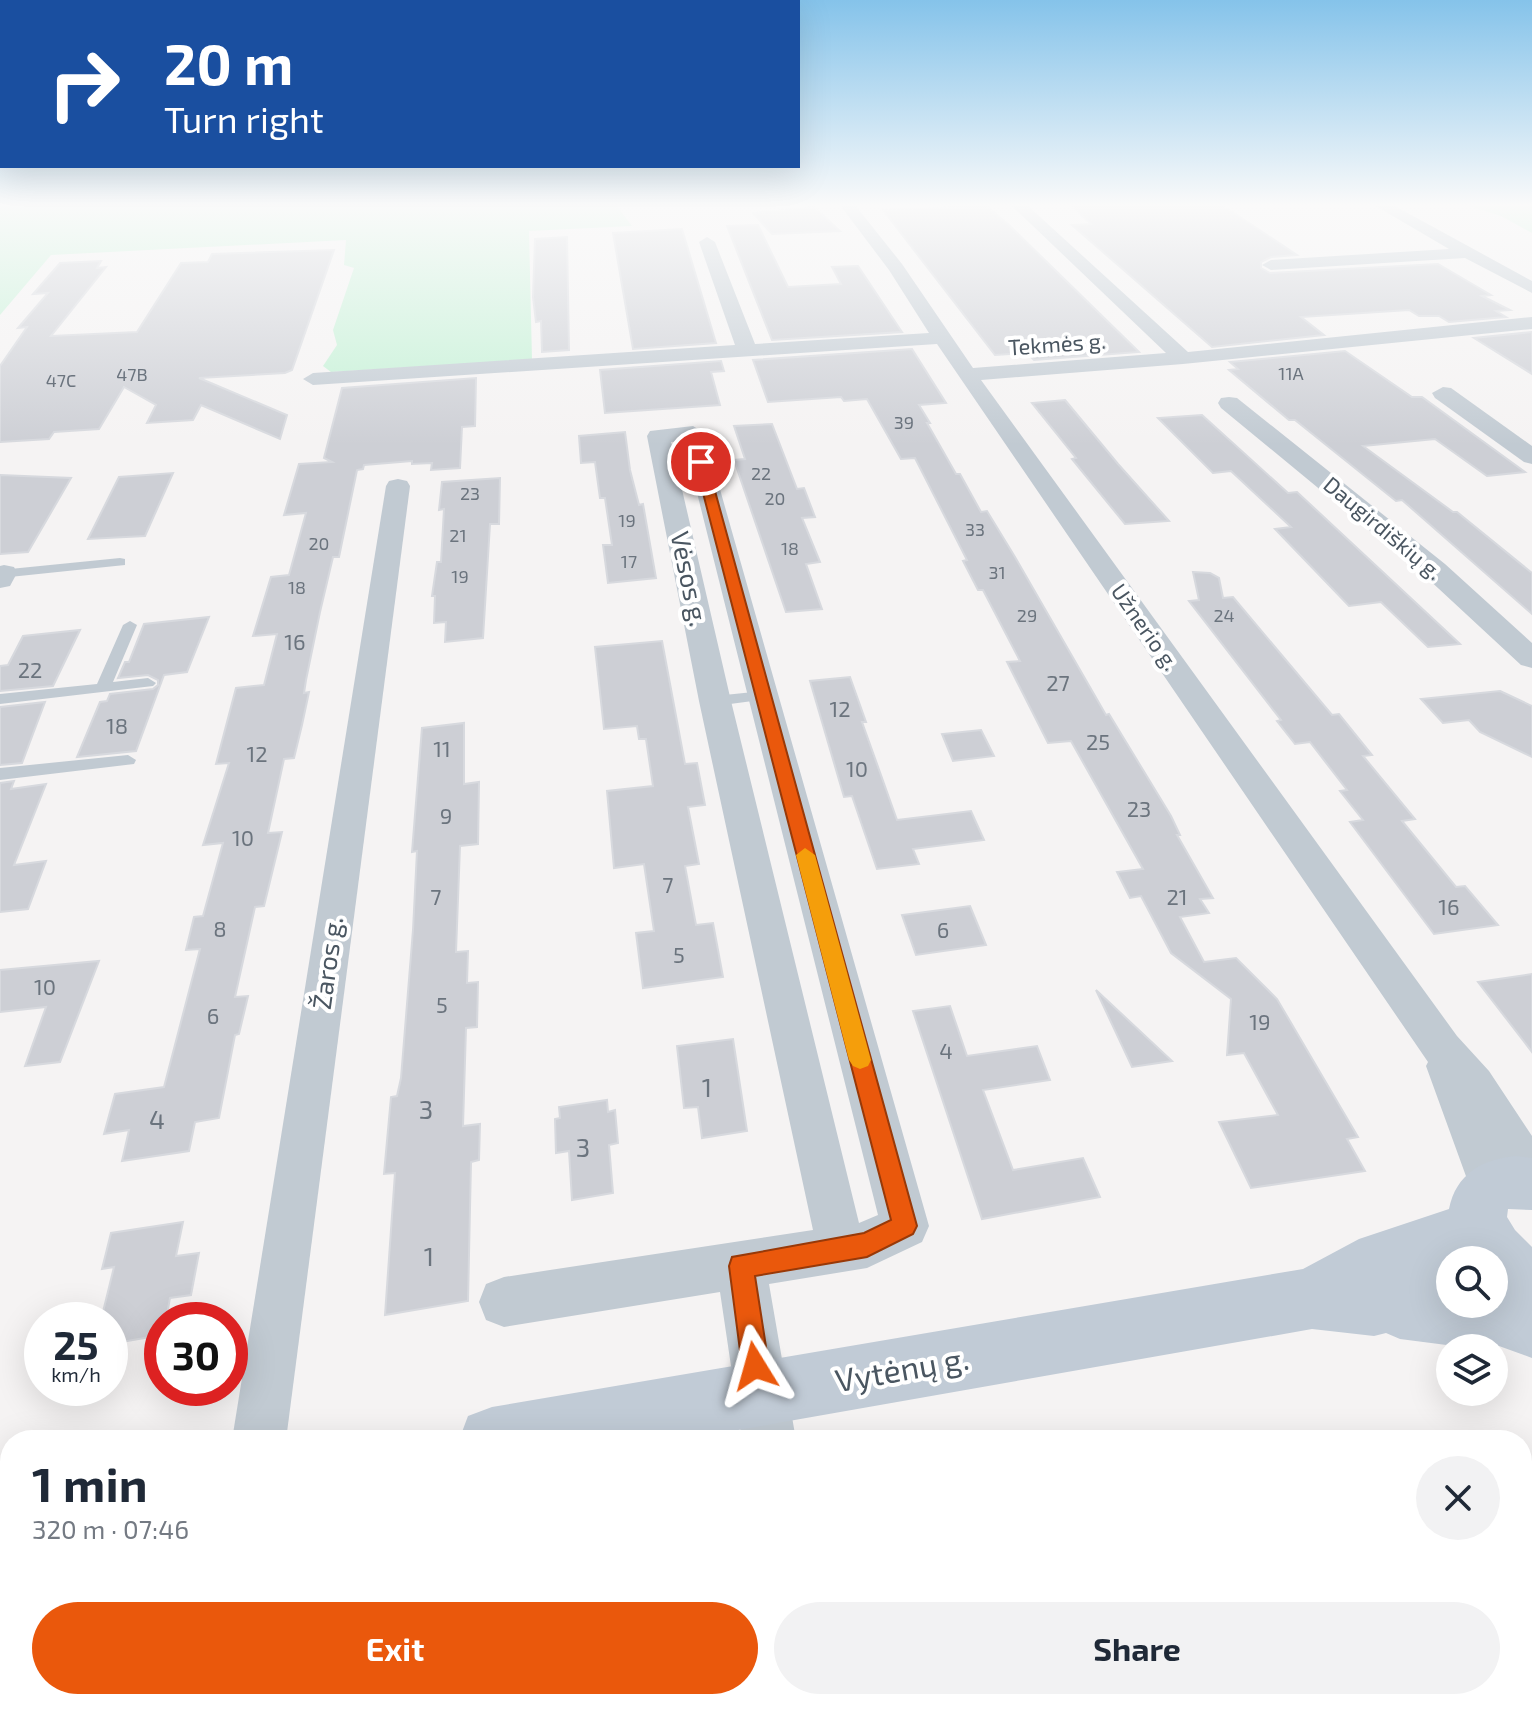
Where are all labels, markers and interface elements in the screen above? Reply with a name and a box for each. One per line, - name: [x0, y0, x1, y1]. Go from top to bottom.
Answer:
- text: 20 m: [164, 29, 293, 96]
- icon: right: [32, 32, 136, 136]
- text: Turn right: [164, 97, 324, 140]
- street label: Tekmės g.: [1007, 327, 1107, 359]
- house number: 11A: [1278, 362, 1305, 384]
- house number: 47B: [116, 363, 148, 385]
- house number: 47C: [46, 369, 76, 391]
- house number: 39: [894, 411, 914, 433]
- pin: [667, 428, 735, 496]
- icon: arrive: [679, 440, 723, 484]
- house number: 22: [751, 462, 771, 484]
- street label: Daugirdiškių g.: [1319, 470, 1448, 584]
- house number: 23: [460, 482, 480, 504]
- house number: 20: [765, 487, 785, 509]
- house number: 19: [618, 509, 636, 531]
- house number: 33: [965, 518, 985, 540]
- house number: 21: [449, 524, 467, 546]
- street label: Vėsos g.: [665, 528, 716, 629]
- house number: 20: [309, 532, 329, 554]
- house number: 18: [781, 537, 799, 559]
- house number: 17: [621, 550, 637, 572]
- house number: 31: [988, 561, 1006, 583]
- house number: 19: [451, 565, 469, 587]
- house number: 18: [288, 576, 306, 598]
- street label: Užnerio g.: [1107, 578, 1185, 675]
- house number: 29: [1017, 604, 1037, 626]
- house number: 24: [1213, 604, 1235, 626]
- house number: 16: [284, 628, 306, 654]
- house number: 22: [18, 656, 42, 682]
- house number: 27: [1046, 669, 1070, 695]
- house number: 12: [829, 695, 851, 721]
- house number: 18: [106, 712, 128, 738]
- house number: 25: [1086, 728, 1110, 754]
- house number: 11: [433, 735, 451, 761]
- house number: 12: [246, 740, 268, 766]
- house number: 10: [846, 755, 868, 781]
- house number: 23: [1127, 795, 1151, 821]
- house number: 9: [440, 802, 452, 828]
- house number: 10: [232, 824, 254, 850]
- house number: 7: [662, 871, 674, 897]
- house number: 7: [430, 883, 442, 909]
- house number: 21: [1166, 883, 1188, 909]
- house number: 16: [1438, 893, 1460, 919]
- street label: Žaros g.: [305, 914, 348, 1011]
- house number: 8: [213, 915, 227, 941]
- house number: 6: [937, 916, 949, 942]
- house number: 5: [673, 941, 685, 967]
- house number: 10: [34, 973, 56, 999]
- house number: 5: [436, 991, 448, 1017]
- house number: 6: [207, 1002, 219, 1028]
- house number: 19: [1249, 1008, 1271, 1034]
- house number: 4: [939, 1037, 953, 1063]
- house number: 1: [702, 1071, 712, 1102]
- house number: 3: [419, 1093, 433, 1124]
- house number: 4: [149, 1103, 165, 1134]
- house number: 3: [576, 1131, 590, 1162]
- house number: 1: [424, 1240, 434, 1271]
- map controls: [1436, 1246, 1508, 1406]
- button: search: [1436, 1246, 1508, 1318]
- speed limit sign: 30: [144, 1302, 248, 1406]
- text: 25: [53, 1320, 99, 1368]
- position arrow: [713, 1324, 797, 1408]
- button: layers: [1436, 1334, 1508, 1406]
- street label: Vytėnų g.: [832, 1338, 971, 1398]
- text: km/h: [51, 1362, 101, 1386]
- text: 1 min: [32, 1454, 148, 1512]
- button: close: [1416, 1456, 1500, 1540]
- text: 320 m · 07:46: [32, 1513, 189, 1544]
- button: Exit: [32, 1602, 758, 1694]
- button: Share: [774, 1602, 1500, 1694]

